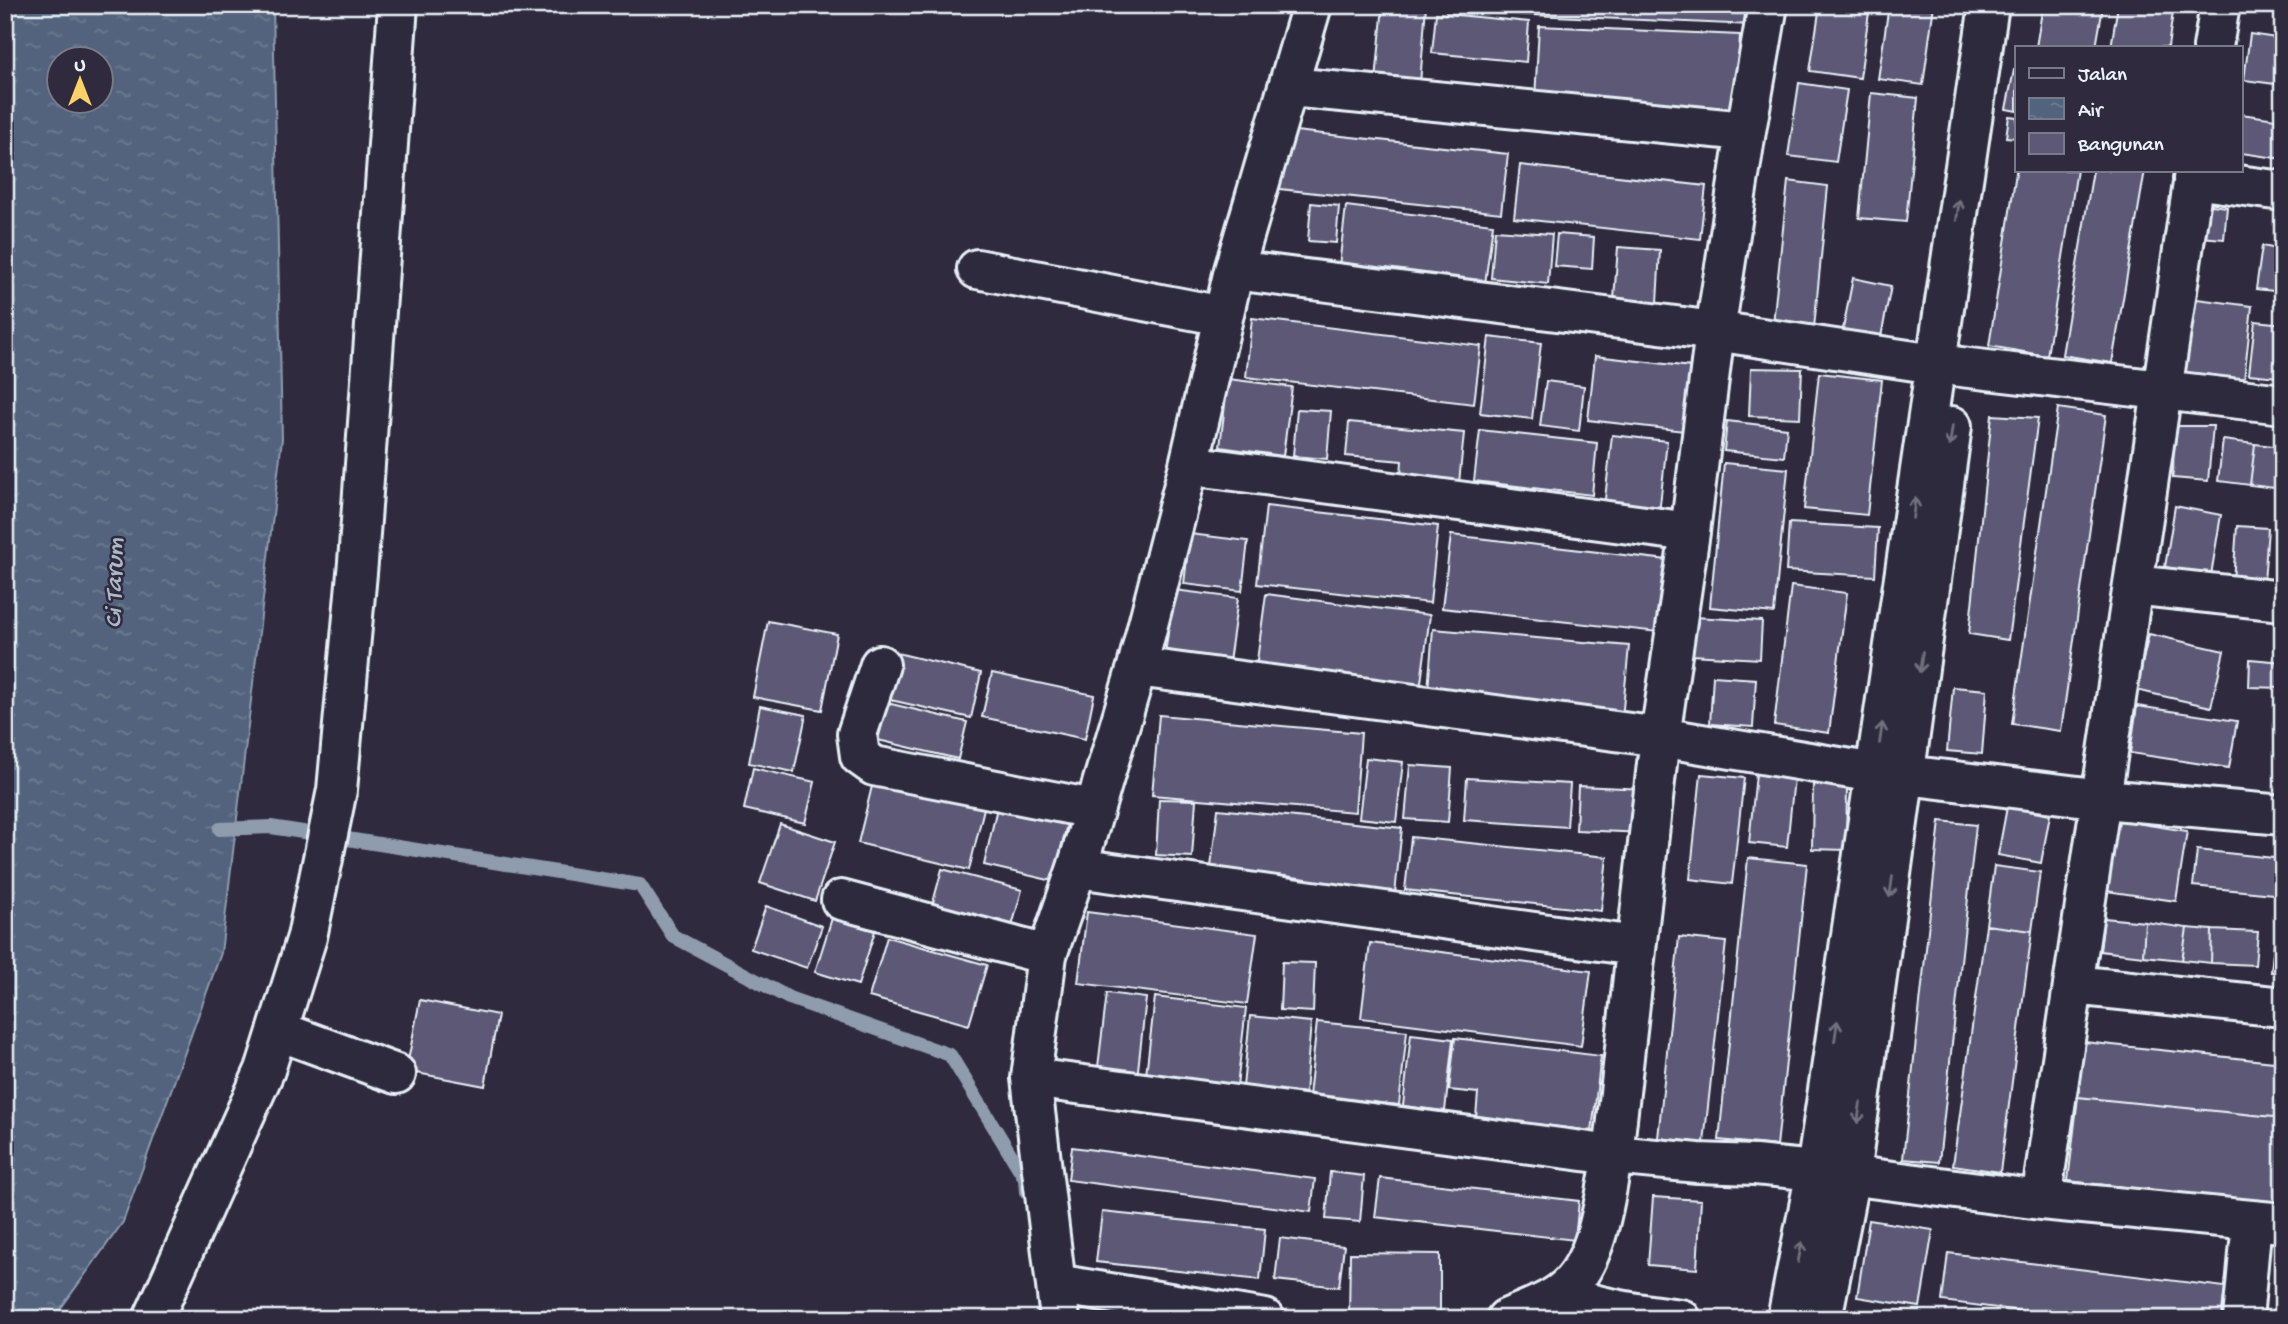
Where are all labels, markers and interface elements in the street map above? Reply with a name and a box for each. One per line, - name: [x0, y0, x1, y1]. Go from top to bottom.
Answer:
- north arrow: [46, 46, 116, 116]
- legend: [2015, 46, 2242, 172]
- text: U: [75, 55, 86, 78]
- text: Jalan: [2078, 64, 2127, 89]
- text: Air: [2078, 100, 2104, 125]
- text: Bangunan: [2077, 134, 2164, 159]
- one-way arrow: [1952, 199, 1965, 222]
- one-way arrow: [1944, 425, 1957, 447]
- one-way arrow: [1908, 497, 1921, 520]
- water label: Ci Tarum: [100, 537, 133, 628]
- one-way arrow: [1915, 650, 1928, 673]
- one-way arrow: [1874, 722, 1887, 745]
- one-way arrow: [1884, 876, 1897, 898]
- one-way arrow: [1830, 1020, 1843, 1042]
- one-way arrow: [1853, 1101, 1866, 1124]
- one-way arrow: [1794, 1241, 1807, 1264]

